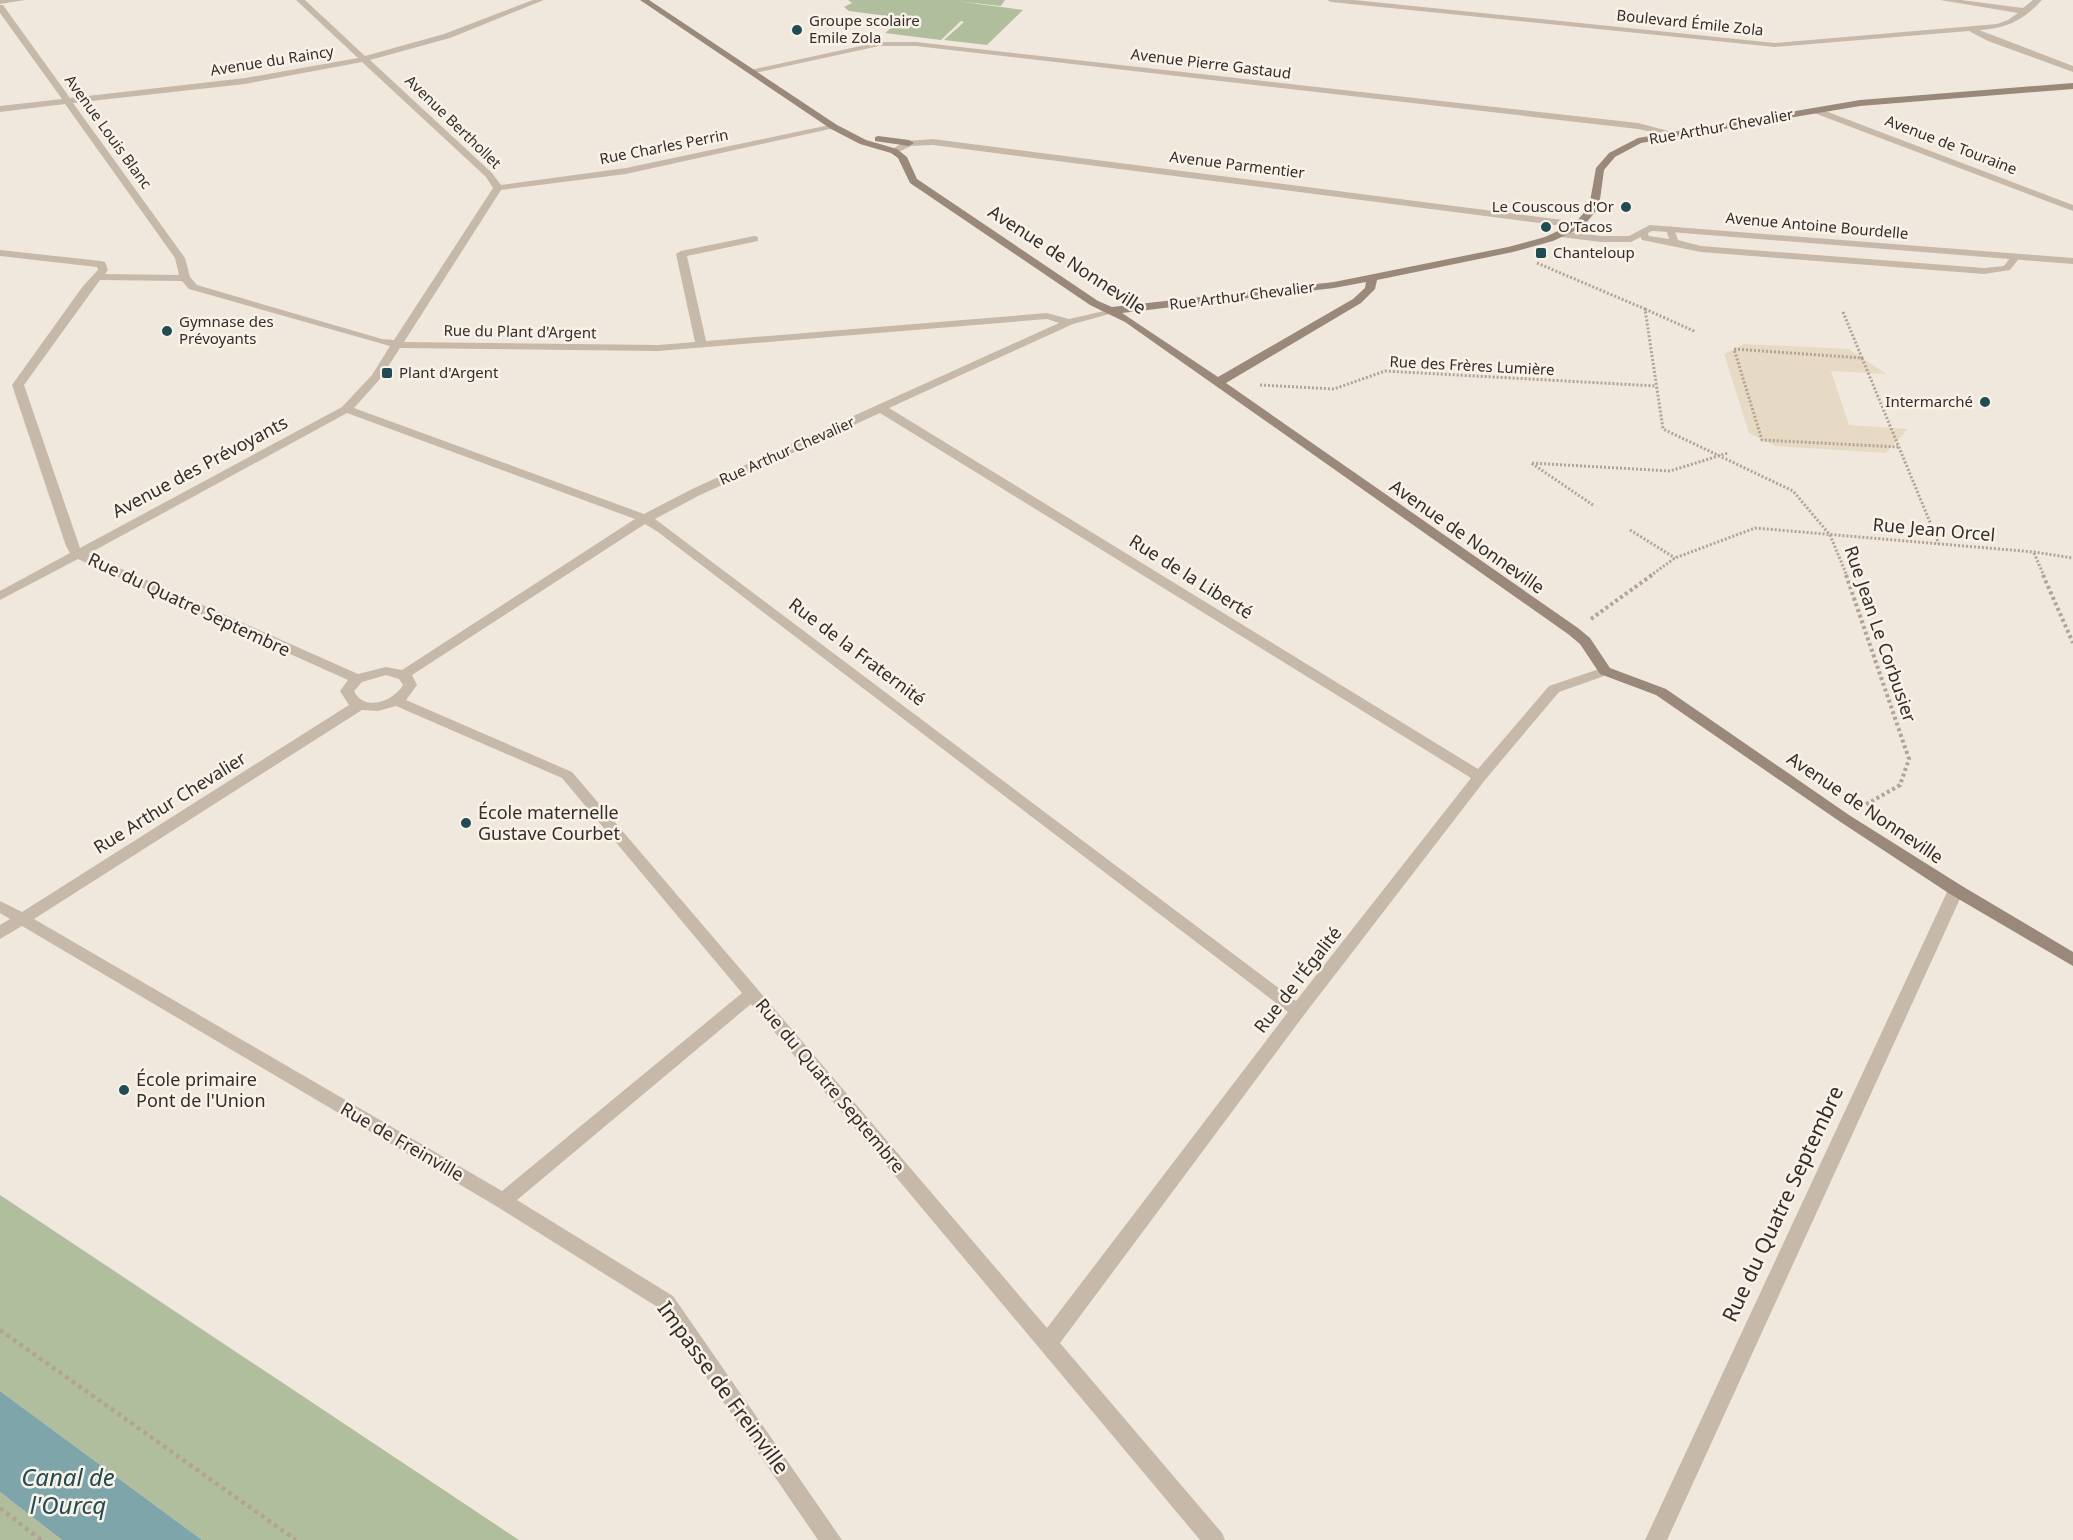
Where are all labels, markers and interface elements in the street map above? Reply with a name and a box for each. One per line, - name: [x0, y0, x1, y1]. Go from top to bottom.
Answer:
- street label: Boulevard Émile Zola: [1616, 4, 1765, 40]
- place label: Groupe scolaire Emile Zola: [809, 10, 920, 47]
- marker: Groupe scolaire Emile Zola: [790, 23, 804, 37]
- street label: Avenue du Raincy: [209, 40, 335, 80]
- street label: Avenue Pierre Gastaud: [1130, 43, 1292, 83]
- street label: Avenue Louis Blanc: [61, 70, 157, 192]
- street label: Avenue Berthollet: [401, 70, 506, 173]
- street label: Rue Arthur Chevalier: [1647, 103, 1795, 149]
- street label: Avenue de Touraine: [1883, 110, 2020, 178]
- street label: Rue Charles Perrin: [598, 124, 730, 168]
- street label: Avenue Parmentier: [1168, 146, 1306, 182]
- place label: Le Couscous d'Or: [1492, 196, 1614, 216]
- street label: Avenue de Nonneville: [984, 199, 1151, 319]
- marker: Le Couscous d'Or: [1619, 200, 1633, 214]
- street label: Avenue Antoine Bourdelle: [1725, 207, 1909, 243]
- place label: O'Tacos: [1558, 216, 1612, 236]
- marker: O'Tacos: [1539, 220, 1553, 234]
- place label: Chanteloup: [1553, 242, 1635, 262]
- marker: Chanteloup: [1534, 246, 1548, 260]
- street label: Rue Arthur Chevalier: [1168, 276, 1316, 314]
- place label: Gymnase des Prévoyants: [179, 311, 274, 348]
- street label: Rue du Plant d'Argent: [443, 320, 597, 342]
- marker: Gymnase des Prévoyants: [160, 324, 174, 338]
- street label: Rue des Frères Lumière: [1389, 351, 1555, 379]
- place label: Plant d'Argent: [399, 362, 499, 382]
- marker: Plant d'Argent: [380, 366, 394, 380]
- place label: Intermarché: [1885, 391, 1973, 411]
- marker: Intermarché: [1978, 395, 1992, 409]
- street label: Avenue des Prévoyants: [108, 410, 291, 523]
- street label: Rue Arthur Chevalier: [716, 411, 857, 489]
- street label: Avenue de Nonneville: [1385, 474, 1550, 599]
- street label: Rue Jean Orcel: [1872, 512, 1996, 546]
- street label: Rue de la Liberté: [1125, 528, 1258, 624]
- street label: Rue Jean Le Corbusier: [1839, 542, 1923, 726]
- street label: Rue du Quatre Septembre: [84, 547, 294, 662]
- street label: Rue de la Fraternité: [784, 592, 931, 711]
- street label: Rue Arthur Chevalier: [89, 745, 251, 859]
- street label: Avenue de Nonneville: [1783, 746, 1948, 868]
- place label: École maternelle Gustave Courbet: [478, 800, 620, 845]
- marker: École maternelle Gustave Courbet: [459, 816, 473, 830]
- street label: Rue de l'Égalité: [1248, 921, 1346, 1038]
- street label: Rue du Quatre Septembre: [751, 993, 911, 1178]
- place label: École primaire Pont de l'Union: [136, 1067, 266, 1112]
- street label: Rue du Quatre Septembre: [1715, 1081, 1849, 1326]
- marker: École primaire Pont de l'Union: [117, 1083, 131, 1097]
- street label: Rue de Freinville: [336, 1096, 469, 1186]
- street label: Impasse de Freinville: [652, 1295, 796, 1479]
- water label: Canal de l'Ourcq: [21, 1460, 115, 1521]

